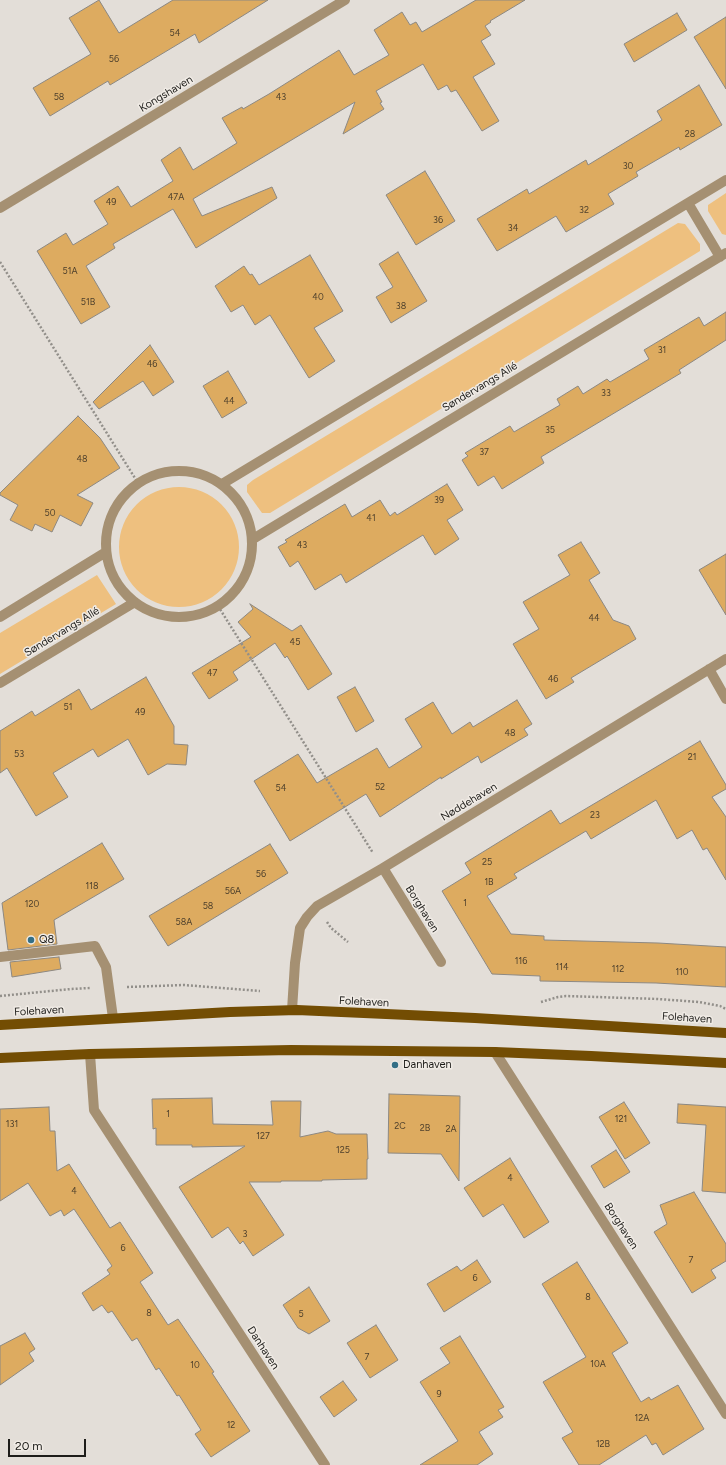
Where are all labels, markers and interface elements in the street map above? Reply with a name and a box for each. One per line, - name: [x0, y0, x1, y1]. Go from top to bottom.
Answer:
- house number: 54: [170, 28, 180, 38]
- house number: 56: [109, 54, 119, 64]
- street label: Kongshaven: [137, 73, 195, 115]
- house number: 58: [54, 92, 64, 102]
- house number: 43: [276, 92, 286, 102]
- house number: 28: [685, 129, 695, 139]
- house number: 30: [623, 161, 633, 171]
- house number: 47A: [168, 192, 184, 202]
- house number: 49: [106, 197, 116, 207]
- house number: 32: [579, 205, 589, 215]
- house number: 36: [433, 215, 443, 225]
- house number: 34: [508, 223, 518, 233]
- house number: 51A: [63, 266, 77, 276]
- house number: 40: [312, 292, 324, 302]
- house number: 51B: [81, 297, 95, 307]
- house number: 38: [396, 301, 406, 311]
- house number: 31: [658, 345, 666, 355]
- house number: 46: [147, 359, 157, 369]
- street label: Søndervangs Allé: [440, 359, 520, 415]
- house number: 33: [601, 388, 611, 398]
- house number: 44: [223, 396, 235, 406]
- house number: 35: [545, 425, 555, 435]
- house number: 37: [479, 447, 489, 457]
- house number: 48: [76, 454, 88, 464]
- house number: 39: [434, 495, 444, 505]
- house number: 50: [45, 508, 55, 518]
- house number: 41: [366, 513, 376, 523]
- house number: 43: [297, 540, 307, 550]
- street label: Søndervangs Allé: [22, 604, 102, 660]
- house number: 44: [588, 613, 600, 623]
- house number: 45: [290, 637, 300, 647]
- house number: 47: [207, 668, 217, 678]
- house number: 46: [548, 674, 558, 684]
- house number: 51: [64, 702, 72, 712]
- house number: 49: [135, 707, 145, 717]
- house number: 48: [504, 728, 516, 738]
- house number: 53: [14, 749, 24, 759]
- house number: 21: [688, 752, 696, 762]
- street label: Nøddehaven: [439, 780, 499, 824]
- house number: 52: [375, 782, 385, 792]
- house number: 54: [276, 783, 286, 793]
- house number: 23: [590, 810, 600, 820]
- house number: 25: [482, 857, 492, 867]
- house number: 56: [256, 869, 266, 879]
- house number: 1B: [484, 877, 494, 887]
- house number: 118: [86, 881, 98, 891]
- street label: Borghaven: [402, 883, 442, 935]
- house number: 56A: [225, 886, 241, 896]
- house number: 1: [463, 898, 467, 908]
- house number: 120: [25, 899, 39, 909]
- house number: 58: [203, 901, 213, 911]
- house number: 58A: [176, 917, 192, 927]
- place label: Q8: [39, 933, 54, 947]
- marker: Q8: [26, 935, 36, 945]
- house number: 116: [515, 956, 527, 966]
- house number: 114: [555, 962, 569, 972]
- house number: 112: [612, 964, 624, 974]
- house number: 110: [675, 967, 689, 977]
- street label: Folehaven: [339, 994, 389, 1010]
- street label: Folehaven: [14, 1003, 64, 1019]
- street label: Folehaven: [662, 1010, 712, 1026]
- place label: Danhaven: [403, 1058, 452, 1072]
- marker: Danhaven: [390, 1060, 400, 1070]
- house number: 1: [166, 1109, 170, 1119]
- house number: 121: [615, 1114, 627, 1124]
- house number: 131: [6, 1119, 18, 1129]
- house number: 2C: [394, 1121, 406, 1131]
- house number: 2B: [420, 1123, 430, 1133]
- house number: 2A: [445, 1124, 457, 1134]
- house number: 127: [256, 1131, 270, 1141]
- house number: 125: [336, 1145, 350, 1155]
- house number: 4: [507, 1173, 513, 1183]
- house number: 4: [71, 1186, 77, 1196]
- street label: Borghaven: [601, 1200, 641, 1252]
- house number: 3: [243, 1229, 247, 1239]
- house number: 6: [120, 1243, 126, 1253]
- house number: 7: [689, 1255, 693, 1265]
- house number: 6: [472, 1273, 478, 1283]
- house number: 8: [585, 1292, 591, 1302]
- house number: 8: [146, 1308, 152, 1318]
- house number: 5: [298, 1309, 304, 1319]
- street label: Danhaven: [244, 1324, 282, 1372]
- house number: 7: [365, 1352, 369, 1362]
- house number: 10A: [590, 1359, 606, 1369]
- house number: 10: [190, 1360, 200, 1370]
- house number: 9: [436, 1389, 442, 1399]
- house number: 12A: [635, 1413, 649, 1423]
- house number: 12: [227, 1420, 235, 1430]
- scale bar: [10, 1431, 88, 1457]
- text: 20 m: [15, 1439, 43, 1453]
- house number: 12B: [596, 1439, 610, 1449]

